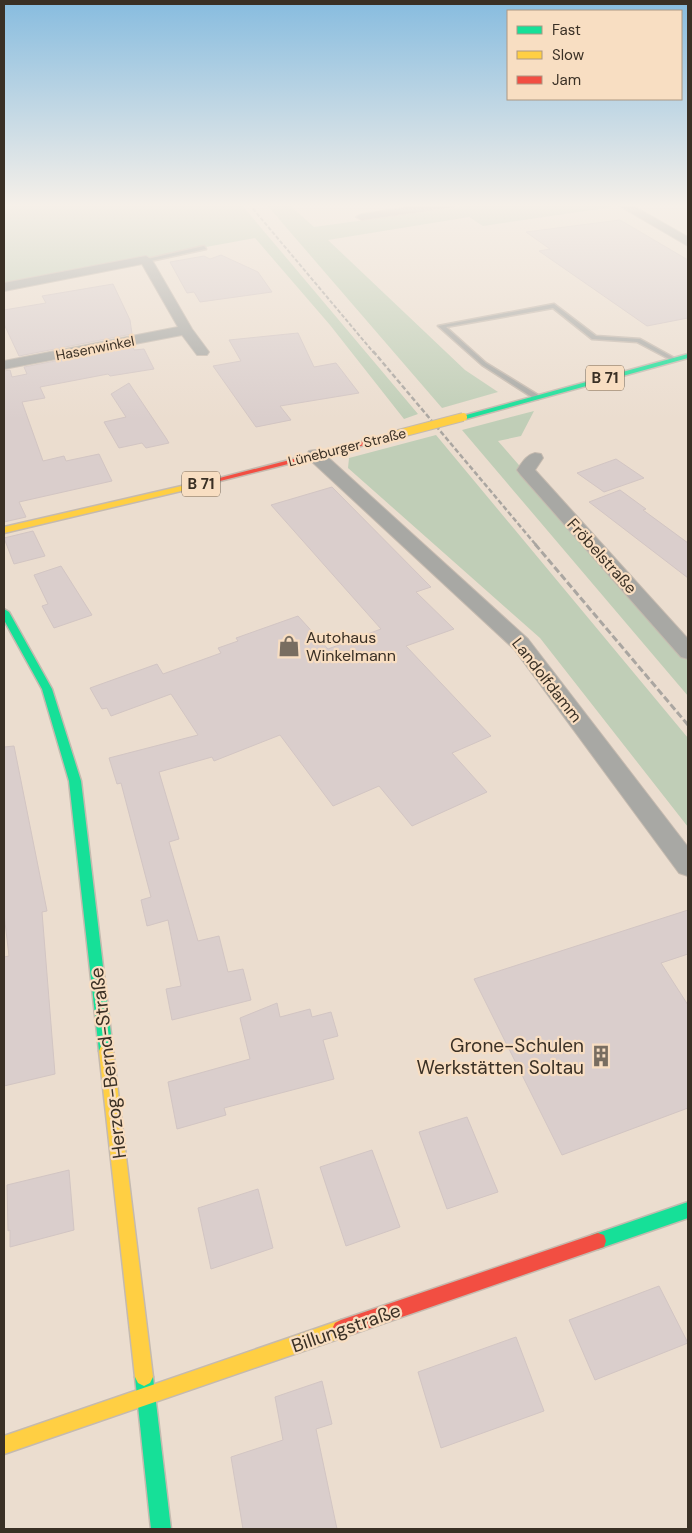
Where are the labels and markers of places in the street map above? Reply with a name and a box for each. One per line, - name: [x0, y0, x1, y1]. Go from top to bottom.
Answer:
- place label: Autohaus Winkelmann: [306, 627, 396, 666]
- shop icon: Autohaus Winkelmann: [276, 633, 302, 659]
- place label: Grone-Schulen Werkstätten Soltau: [417, 1033, 584, 1080]
- building icon: Grone-Schulen Werkstätten Soltau: [588, 1043, 614, 1069]

